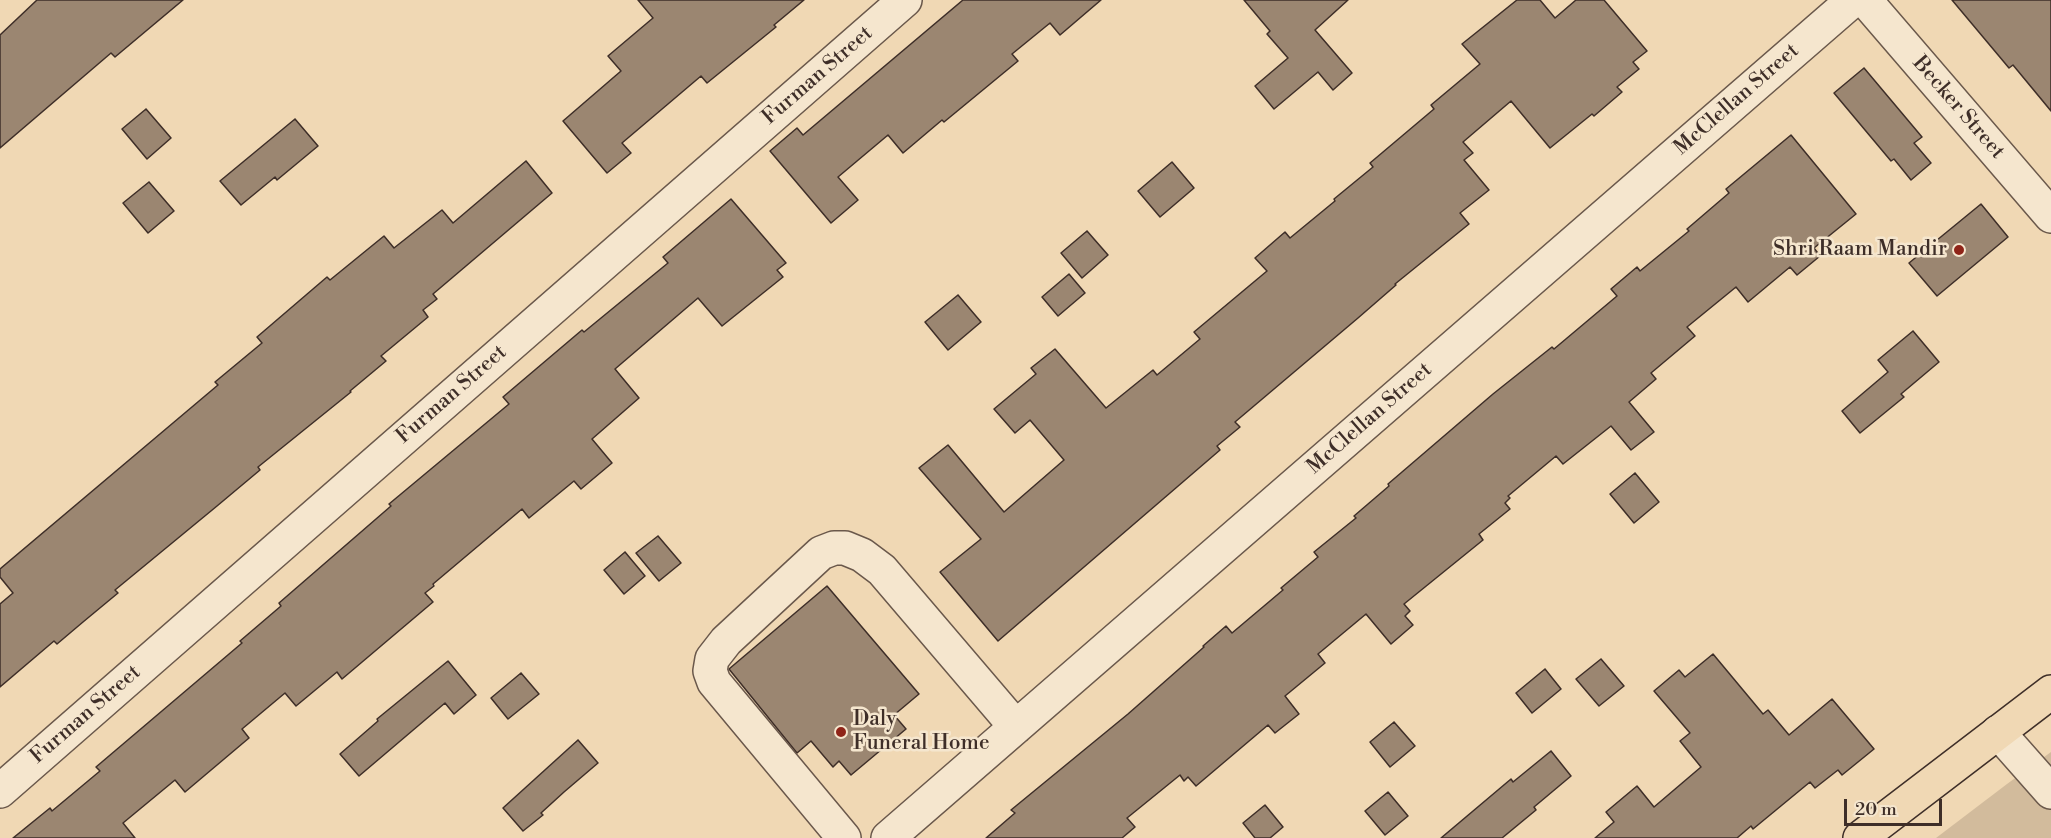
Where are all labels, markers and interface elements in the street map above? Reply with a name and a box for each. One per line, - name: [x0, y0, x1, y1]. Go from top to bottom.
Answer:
- street label: Furman Street: [758, 21, 878, 131]
- street label: McClellan Street: [1669, 39, 1805, 161]
- street label: Becker Street: [1907, 52, 2009, 164]
- place label: Shri Raam Mandir: [1773, 237, 1947, 263]
- marker: Shri Raam Mandir: [1952, 243, 1966, 257]
- street label: Furman Street: [392, 340, 512, 450]
- street label: McClellan Street: [1302, 358, 1438, 480]
- street label: Furman Street: [26, 660, 146, 770]
- place label: Daly Funeral Home: [853, 707, 990, 757]
- marker: Daly Funeral Home: [834, 725, 848, 739]
- scale bar: [1847, 787, 1944, 825]
- text: 20 m: [1855, 798, 1897, 821]

